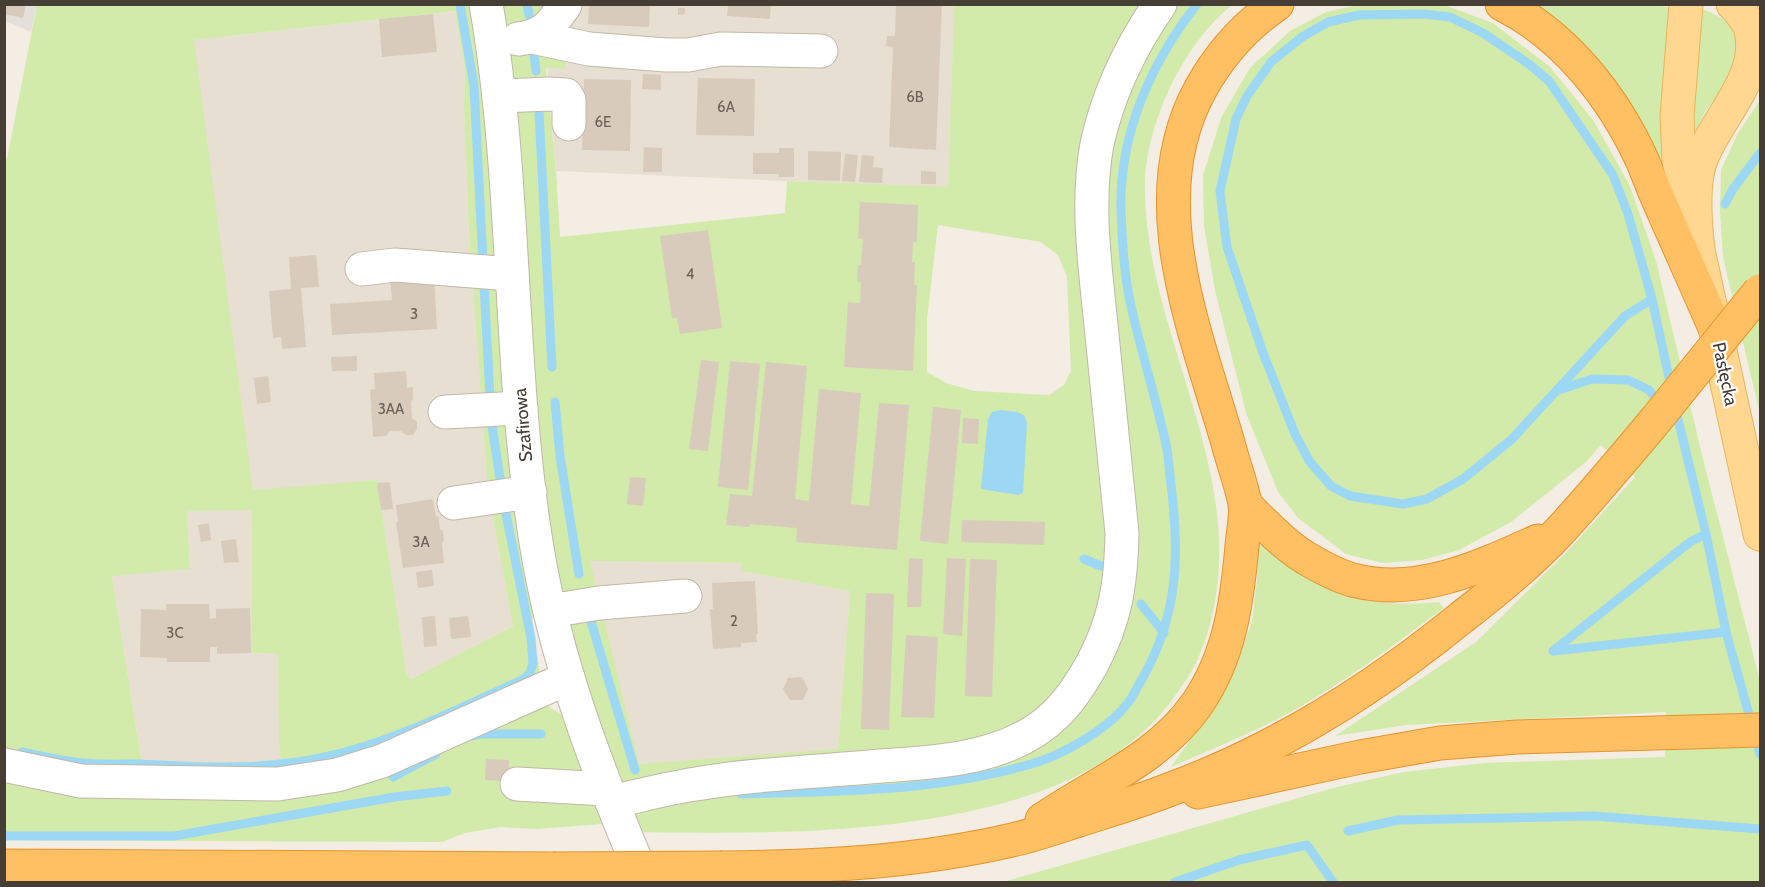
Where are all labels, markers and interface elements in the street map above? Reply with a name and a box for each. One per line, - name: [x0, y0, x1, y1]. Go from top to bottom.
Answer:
- house number: 6B: [906, 88, 924, 106]
- house number: 6A: [717, 98, 736, 116]
- house number: 6E: [595, 113, 611, 131]
- house number: 4: [686, 265, 695, 283]
- house number: 3: [410, 305, 418, 323]
- street label: Pasłęcka: [1708, 340, 1743, 408]
- street label: Szafirowa: [509, 387, 537, 463]
- house number: 3AA: [378, 400, 405, 418]
- house number: 3A: [412, 533, 430, 551]
- house number: 2: [730, 612, 738, 630]
- house number: 3C: [166, 624, 184, 642]

